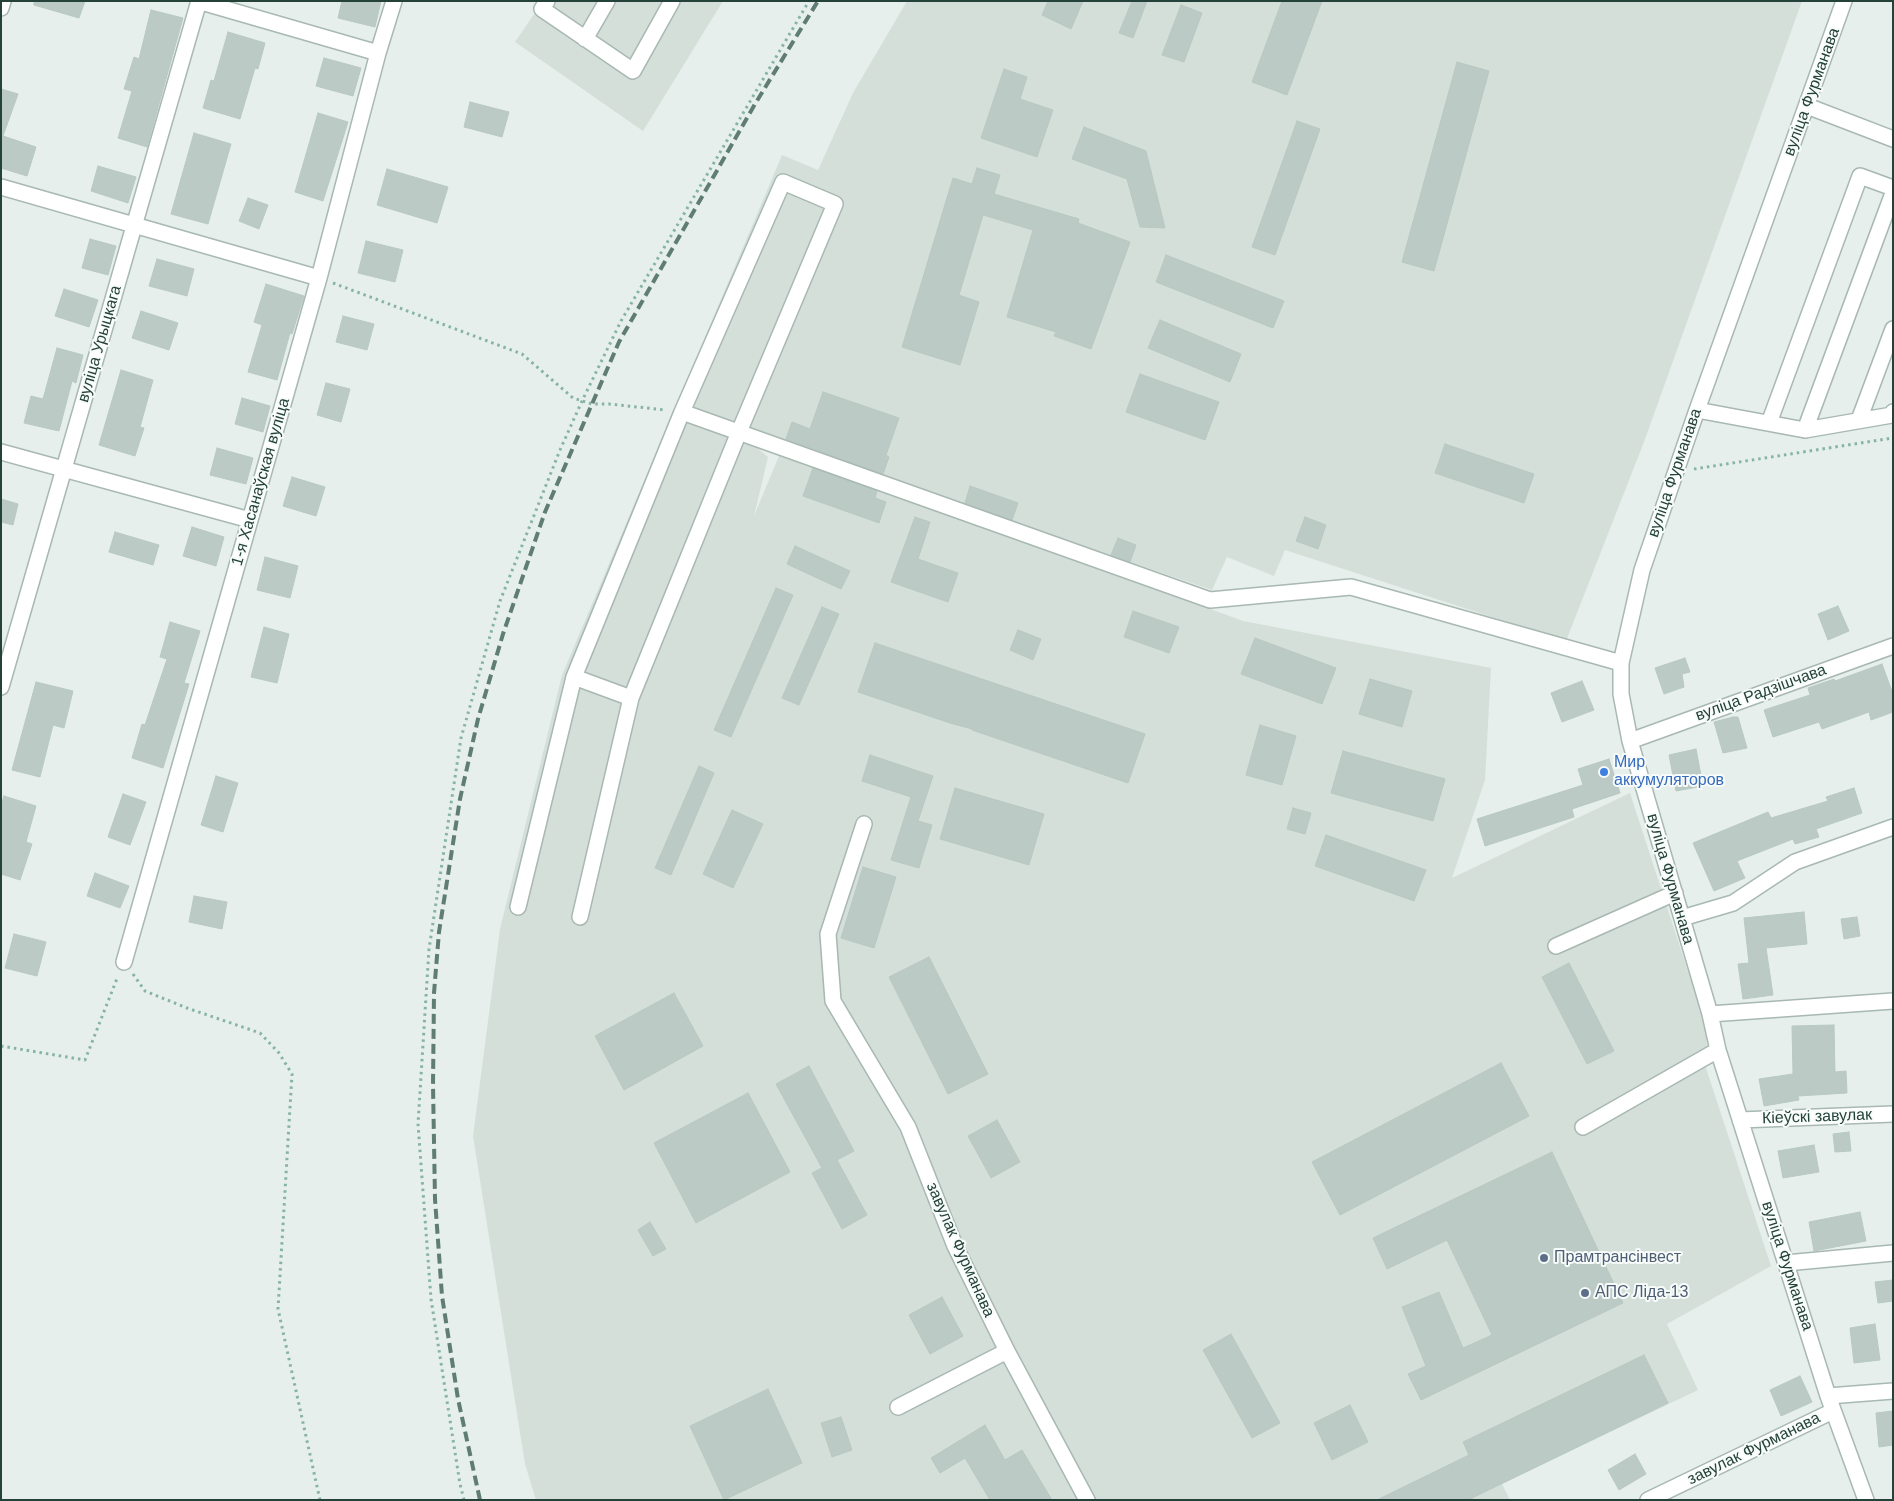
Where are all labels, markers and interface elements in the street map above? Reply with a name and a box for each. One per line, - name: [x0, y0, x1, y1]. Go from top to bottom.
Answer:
- street label: вуліца Фурманава: [1780, 25, 1844, 159]
- street label: вуліца Урыцкага: [74, 283, 126, 405]
- street label: 1-я Хасанаўская вуліца: [228, 396, 294, 568]
- street label: вуліца Фурманава: [1644, 406, 1706, 540]
- street label: вуліца Радзішчава: [1693, 660, 1829, 726]
- place label: Мир аккумуляторов: [1614, 753, 1724, 791]
- marker: Мир аккумуляторов: [1598, 766, 1610, 778]
- street label: вуліца Фурманава: [1642, 812, 1698, 946]
- street label: Кіеўскі завулак: [1762, 1105, 1872, 1129]
- street label: завулак Фурманава: [922, 1180, 998, 1320]
- street label: вуліца Фурманава: [1757, 1199, 1817, 1333]
- place label: Прамтрансінвест: [1554, 1248, 1681, 1268]
- marker: Прамтрансінвест: [1538, 1252, 1550, 1264]
- place label: АПС Ліда-13: [1595, 1283, 1688, 1303]
- marker: АПС Ліда-13: [1579, 1287, 1591, 1299]
- street label: завулак Фурманава: [1684, 1408, 1824, 1490]

